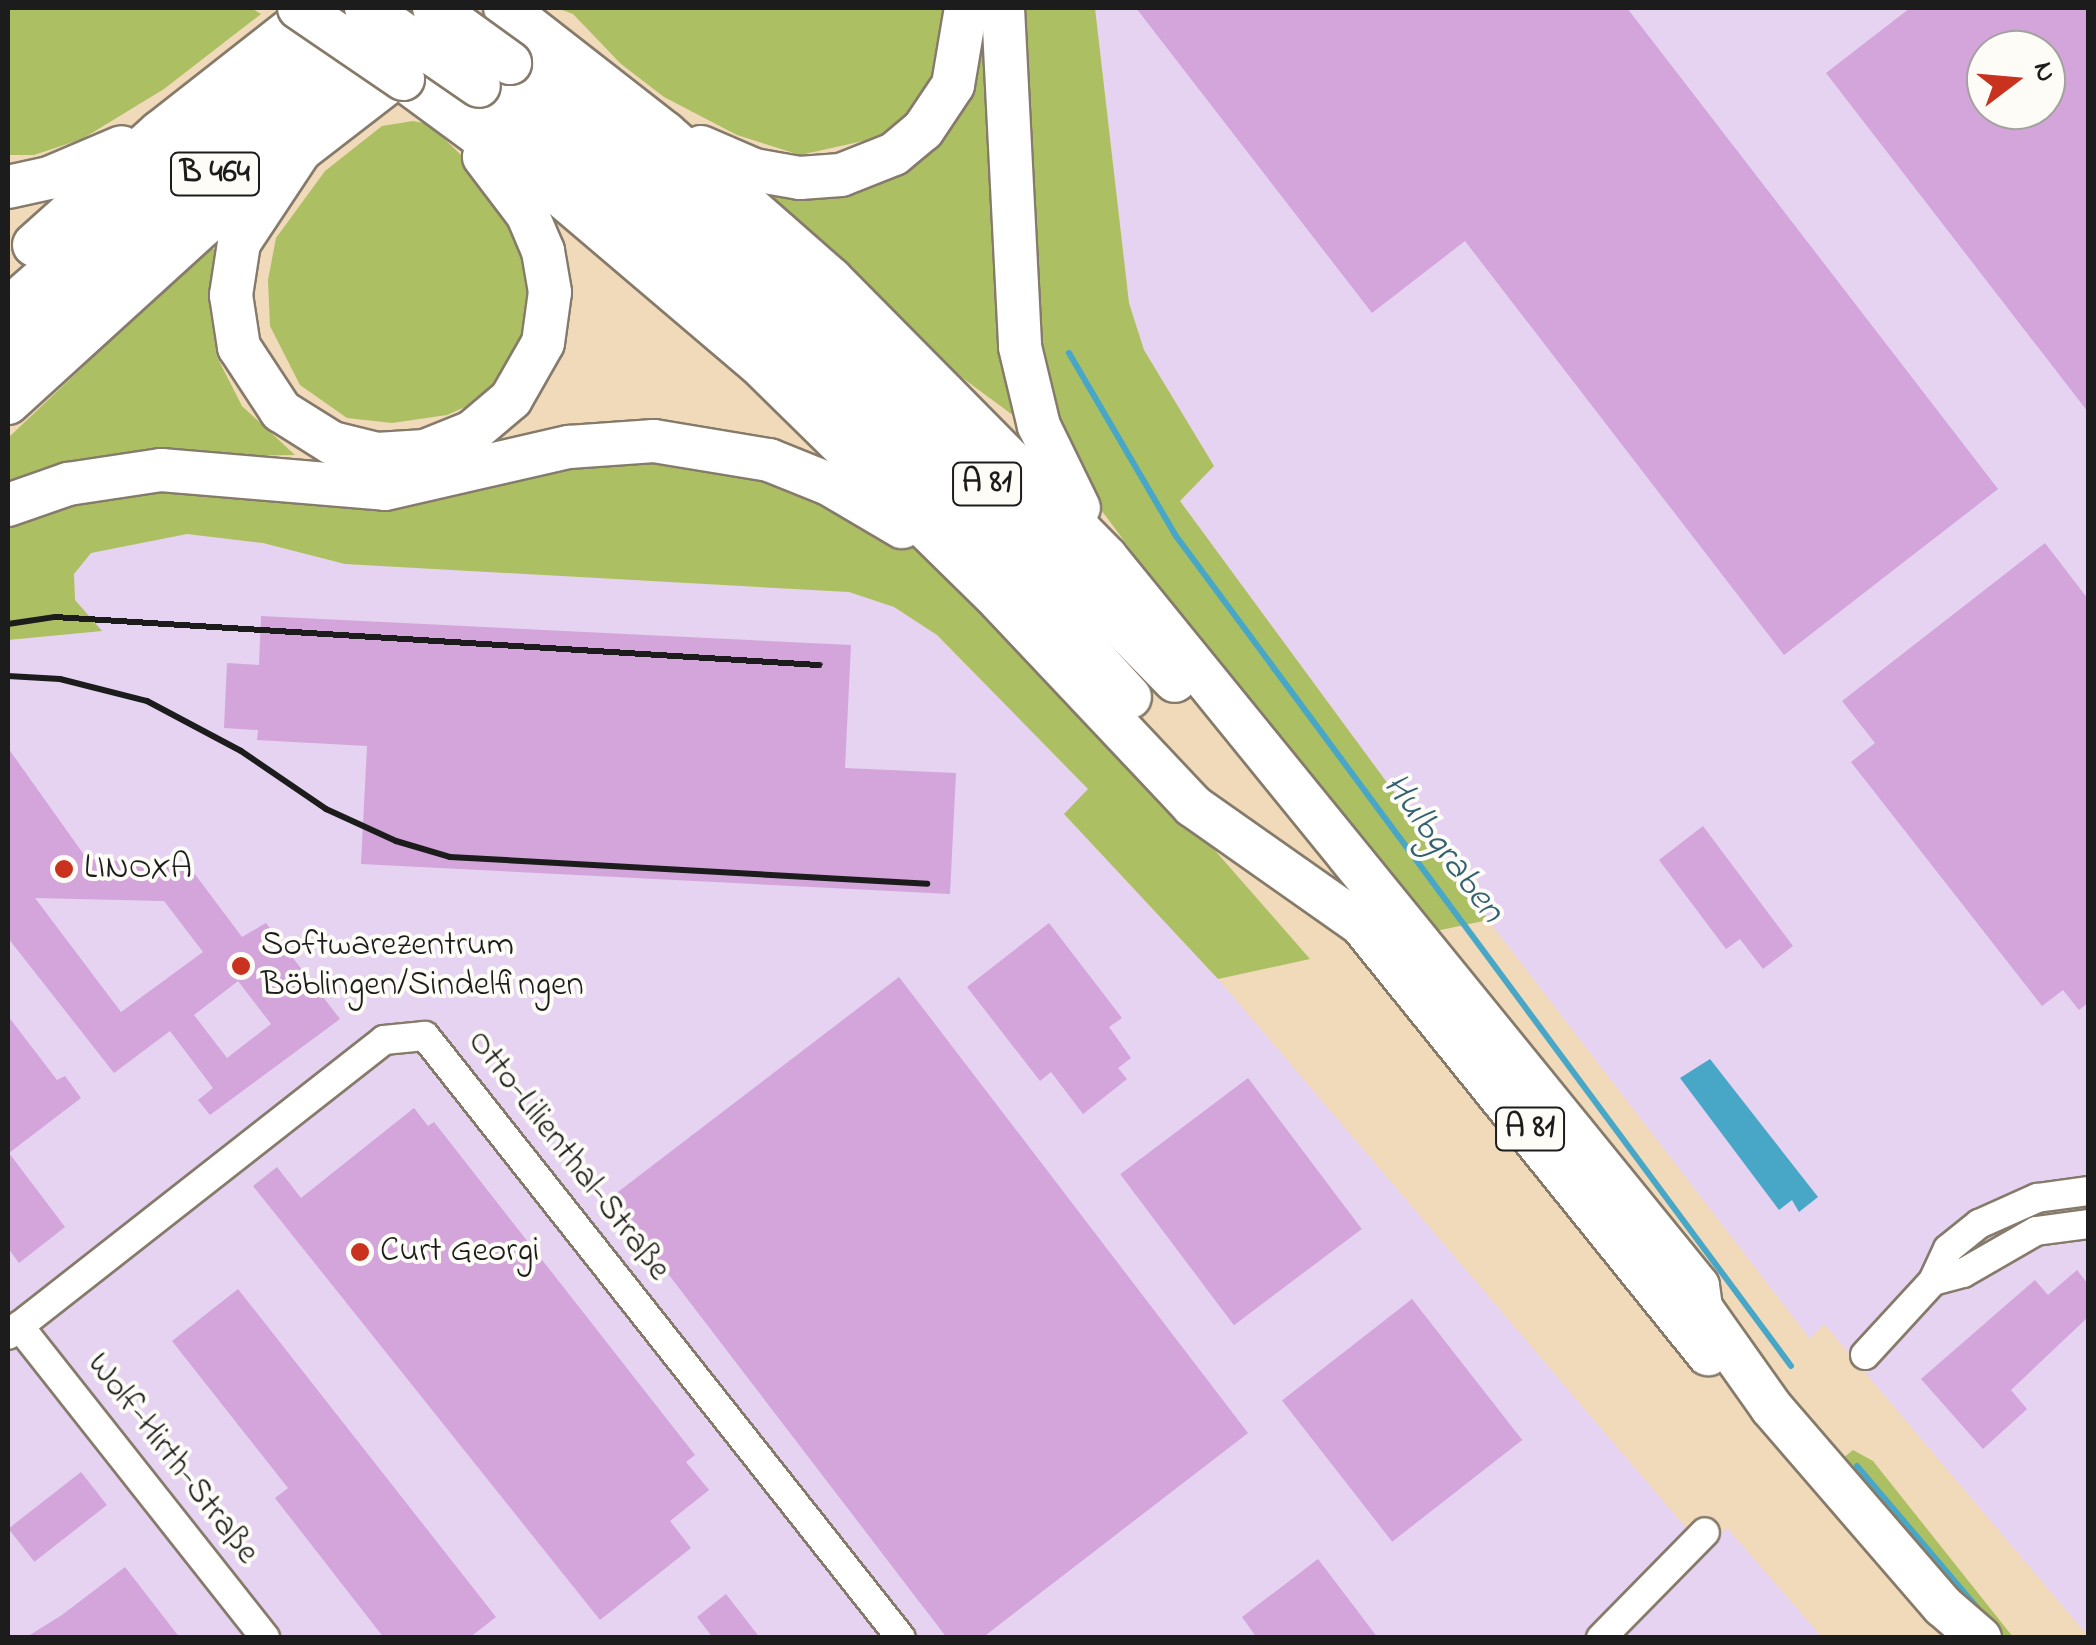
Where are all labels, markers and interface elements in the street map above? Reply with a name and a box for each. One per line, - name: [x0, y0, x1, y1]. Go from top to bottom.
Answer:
- north arrow: [1966, 30, 2066, 130]
- text: N: [2021, 57, 2066, 87]
- road number: B 464: [170, 147, 260, 201]
- road number: A 81: [952, 457, 1022, 511]
- water label: Hulbgraben: [1371, 765, 1513, 933]
- place label: LINOXA: [84, 848, 192, 890]
- marker: LINOXA: [53, 858, 75, 880]
- place label: Softwarezentrum Böblingen/Sindelfingen: [261, 925, 584, 1007]
- marker: Softwarezentrum Böblingen/Sindelfingen: [230, 955, 252, 977]
- street label: Otto-Lilienthal-Straße: [457, 1022, 679, 1290]
- road number: A 81: [1495, 1102, 1565, 1156]
- place label: Curt Georgi: [380, 1231, 539, 1273]
- marker: Curt Georgi: [349, 1241, 371, 1263]
- street label: Wolf-Hirth-Straße: [76, 1345, 268, 1573]

